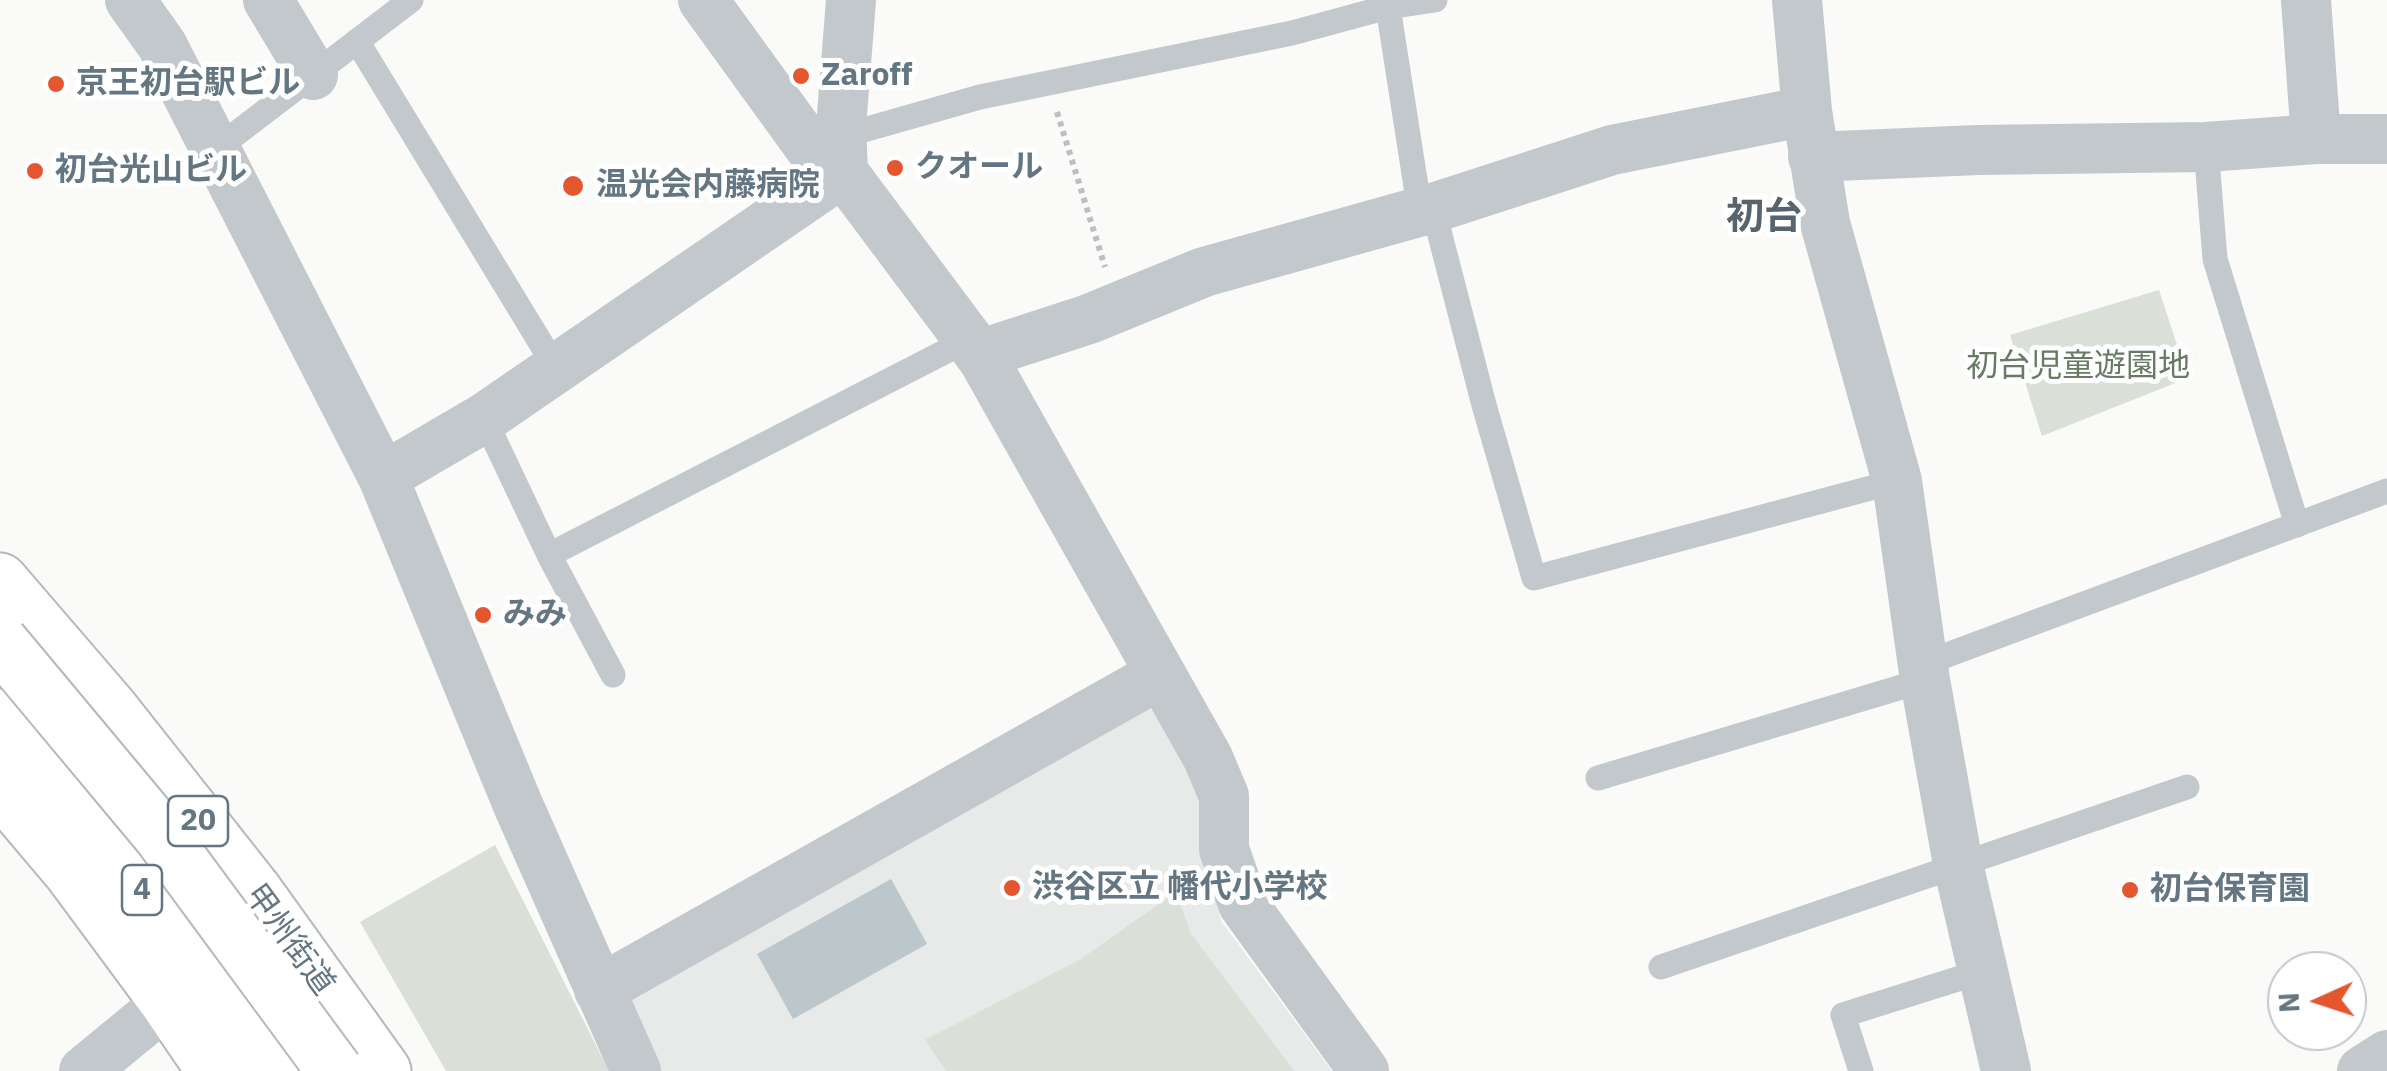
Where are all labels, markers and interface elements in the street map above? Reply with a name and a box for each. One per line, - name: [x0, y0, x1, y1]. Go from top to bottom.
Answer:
- place label: Zaroff: [821, 57, 912, 95]
- place label: 京王初台駅ビル: [76, 65, 300, 103]
- marker: Zaroff: [790, 65, 812, 87]
- marker: 京王初台駅ビル: [45, 73, 67, 95]
- place label: クオール: [915, 149, 1043, 187]
- place label: 初台光山ビル: [55, 152, 247, 190]
- marker: クオール: [884, 157, 906, 179]
- marker: 初台光山ビル: [24, 160, 46, 182]
- place label: 温光会内藤病院: [596, 167, 820, 205]
- marker: 温光会内藤病院: [560, 173, 586, 199]
- district label: 初台: [1726, 195, 1802, 241]
- park label: 初台児童遊園地: [1966, 348, 2190, 386]
- place label: みみ: [503, 596, 567, 634]
- marker: みみ: [472, 604, 494, 626]
- road number: 20: [168, 796, 228, 846]
- road number: 4: [122, 865, 162, 915]
- place label: 渋谷区立 幡代小学校: [1032, 869, 1328, 907]
- place label: 初台保育園: [2150, 871, 2310, 909]
- street label: 甲州街道: [236, 877, 342, 1003]
- marker: 渋谷区立 幡代小学校: [1001, 877, 1023, 899]
- marker: 初台保育園: [2119, 879, 2141, 901]
- north arrow: [2267, 951, 2367, 1051]
- text: N: [2270, 991, 2308, 1014]

